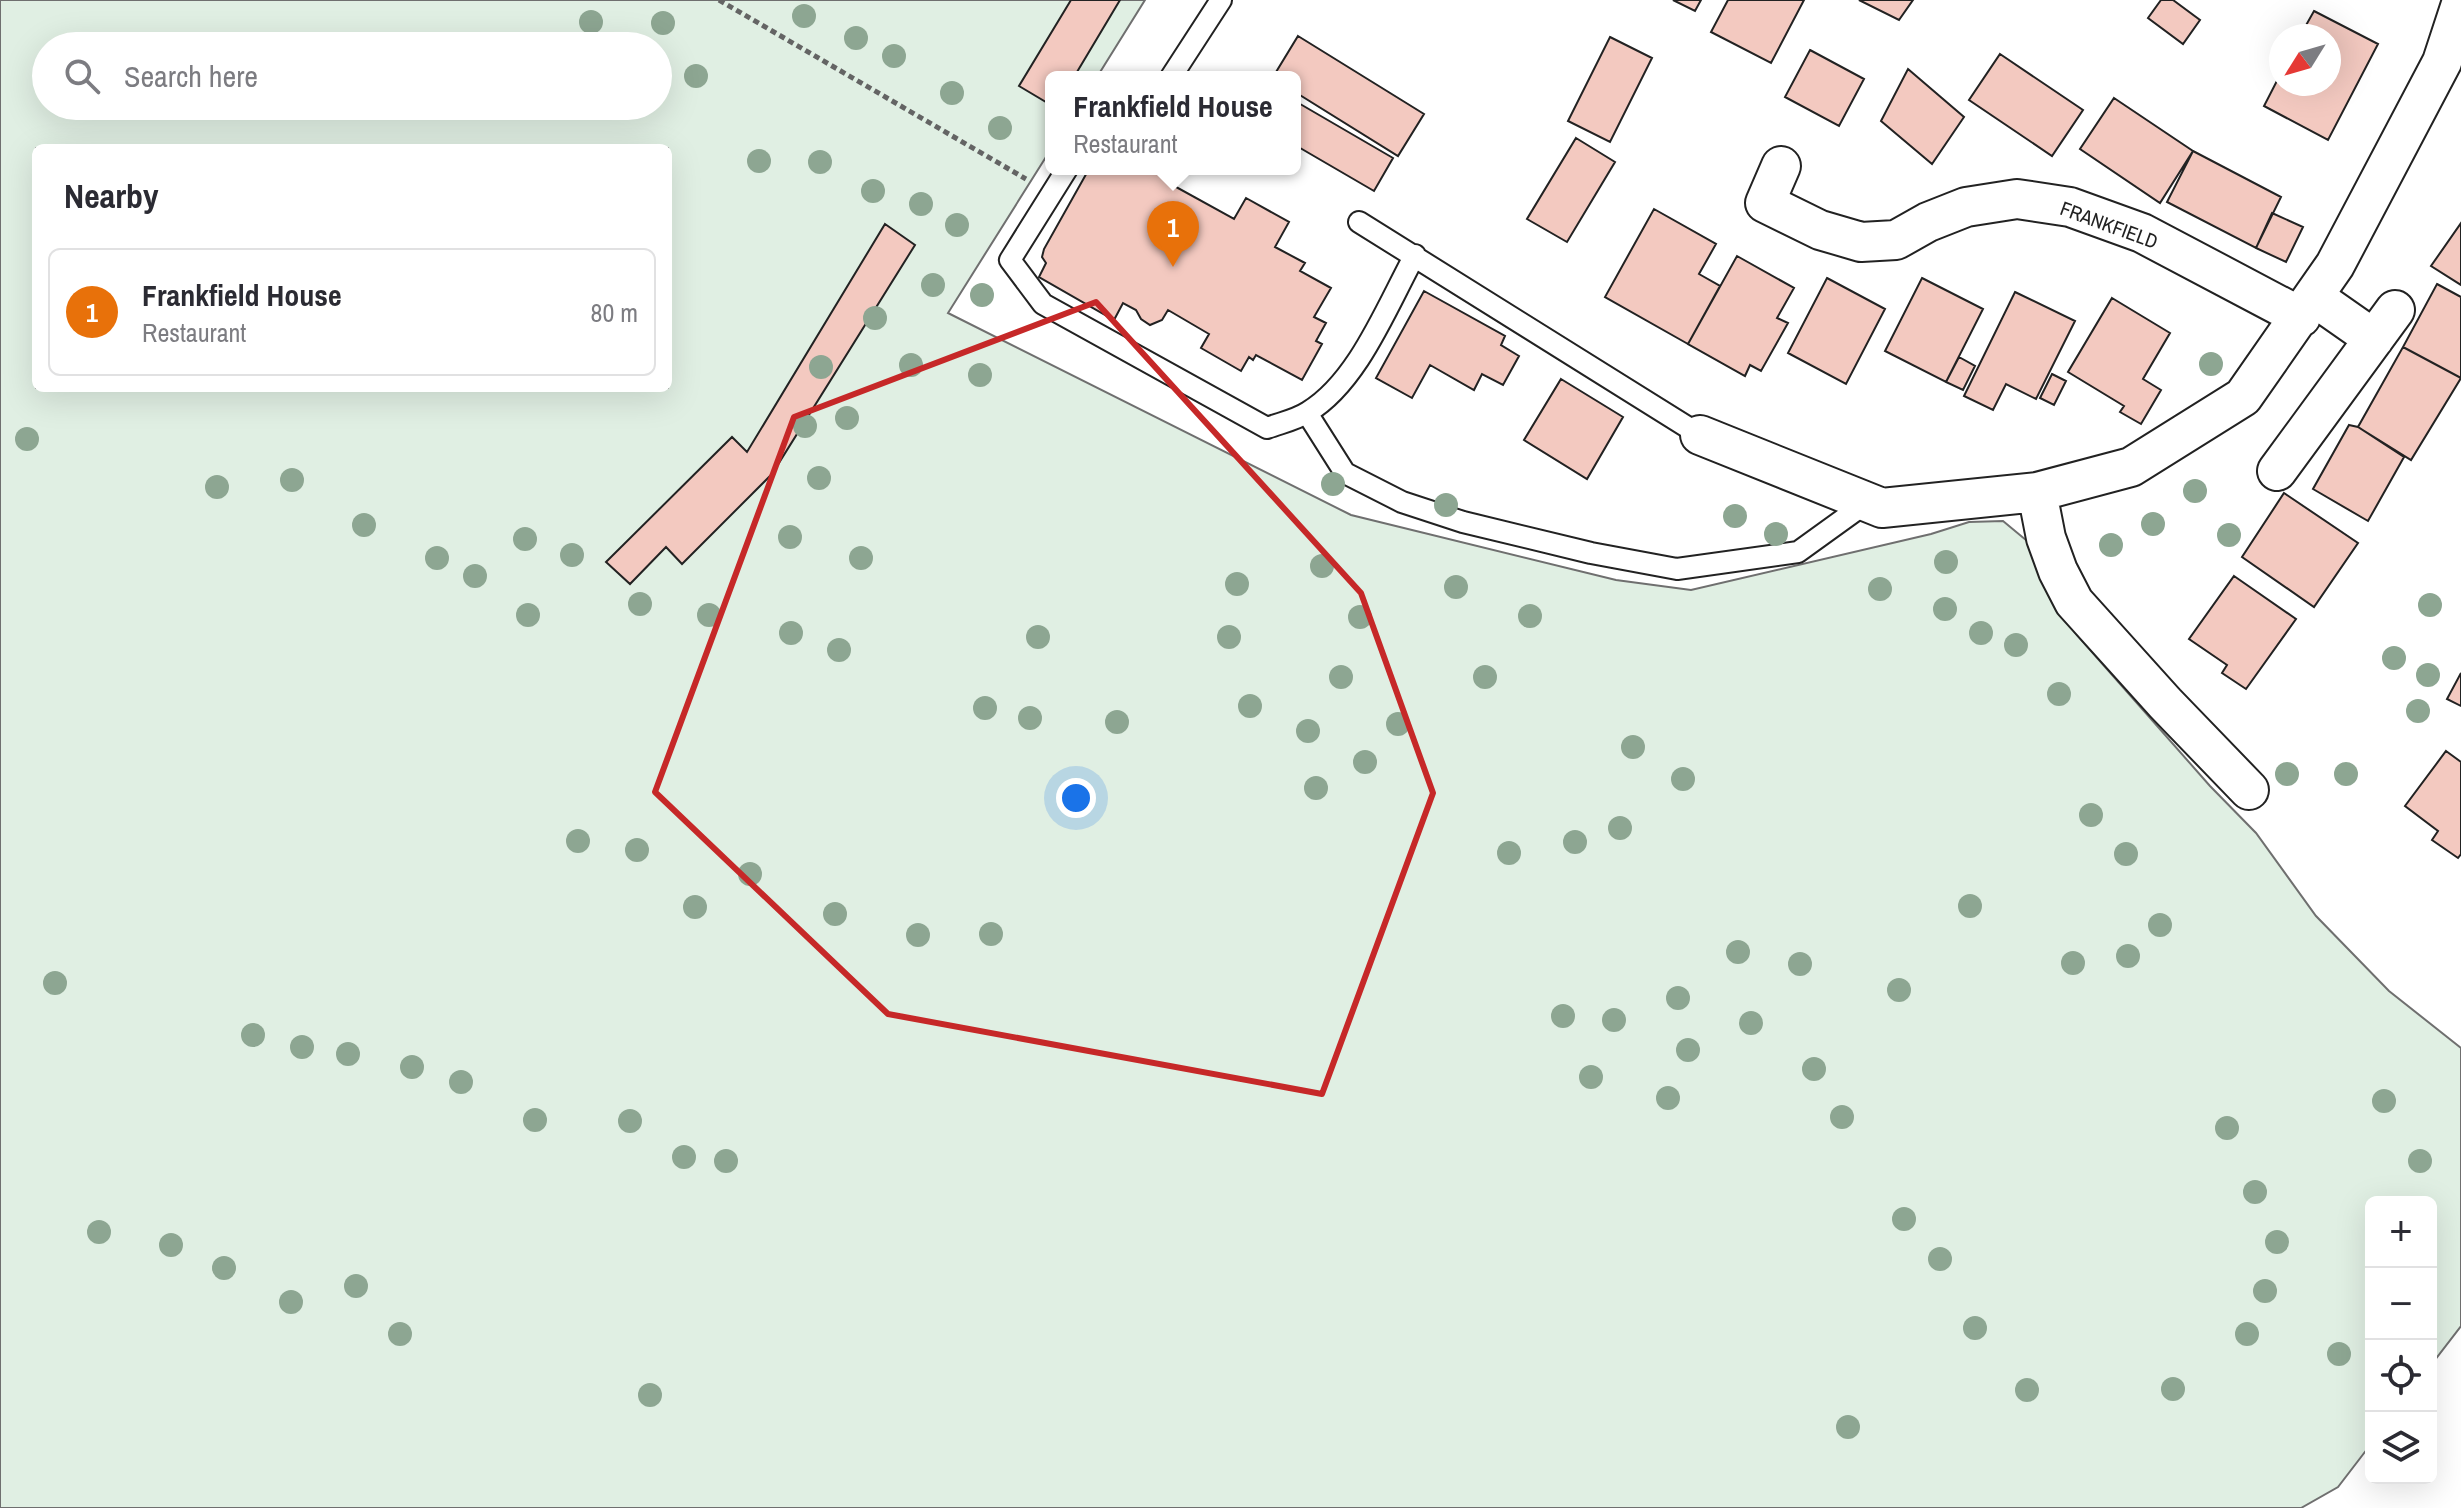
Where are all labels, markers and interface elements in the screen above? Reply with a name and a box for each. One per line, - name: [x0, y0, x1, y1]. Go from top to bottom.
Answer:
- north arrow: [2269, 24, 2341, 96]
- search box: [32, 32, 672, 120]
- icon: search: [60, 54, 104, 98]
- text: Search here: [124, 56, 258, 96]
- popup: [1045, 71, 1301, 175]
- text: Frankfield House: [1073, 86, 1273, 126]
- text: Restaurant: [1073, 126, 1178, 161]
- text: Nearby: [64, 173, 159, 219]
- street label: FRANKFIELD: [2057, 194, 2162, 255]
- pin: 1: [1147, 201, 1199, 267]
- text: Frankfield House: [142, 275, 342, 315]
- text: 1: [86, 295, 98, 330]
- text: 80 m: [591, 295, 638, 330]
- text: Restaurant: [142, 315, 246, 350]
- your location: [1056, 778, 1096, 818]
- map controls: [2365, 1196, 2437, 1484]
- button: +: [2365, 1196, 2437, 1268]
- button: −: [2365, 1268, 2437, 1340]
- button: locate: [2365, 1340, 2437, 1412]
- button: layers: [2365, 1412, 2437, 1484]

